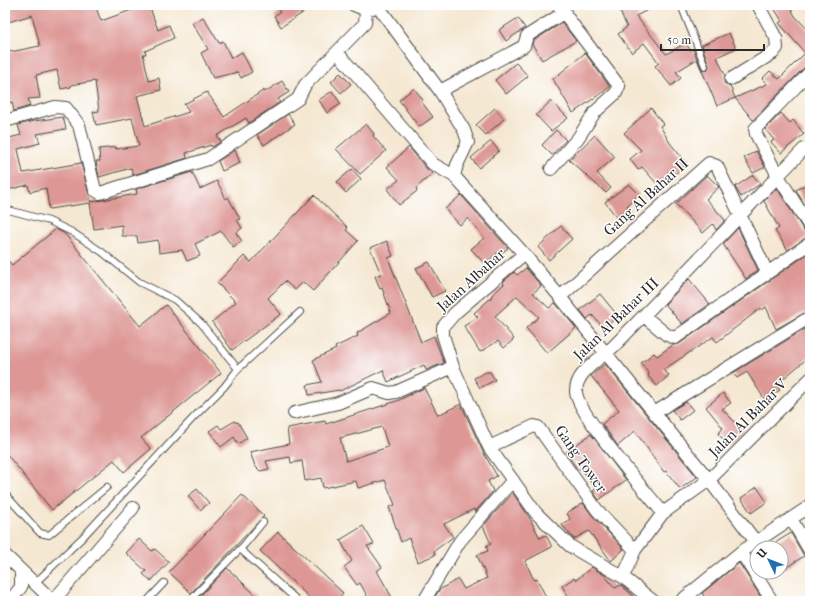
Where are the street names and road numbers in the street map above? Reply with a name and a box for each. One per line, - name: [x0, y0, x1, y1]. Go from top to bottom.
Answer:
- street label: Gang Al Bahar II: [600, 154, 692, 240]
- street label: Jalan Albahar: [432, 244, 509, 316]
- street label: Jalan Al Bahar III: [569, 274, 662, 365]
- street label: Jalan Al Bahar V: [704, 374, 792, 462]
- street label: Gang Tower: [551, 422, 611, 497]

